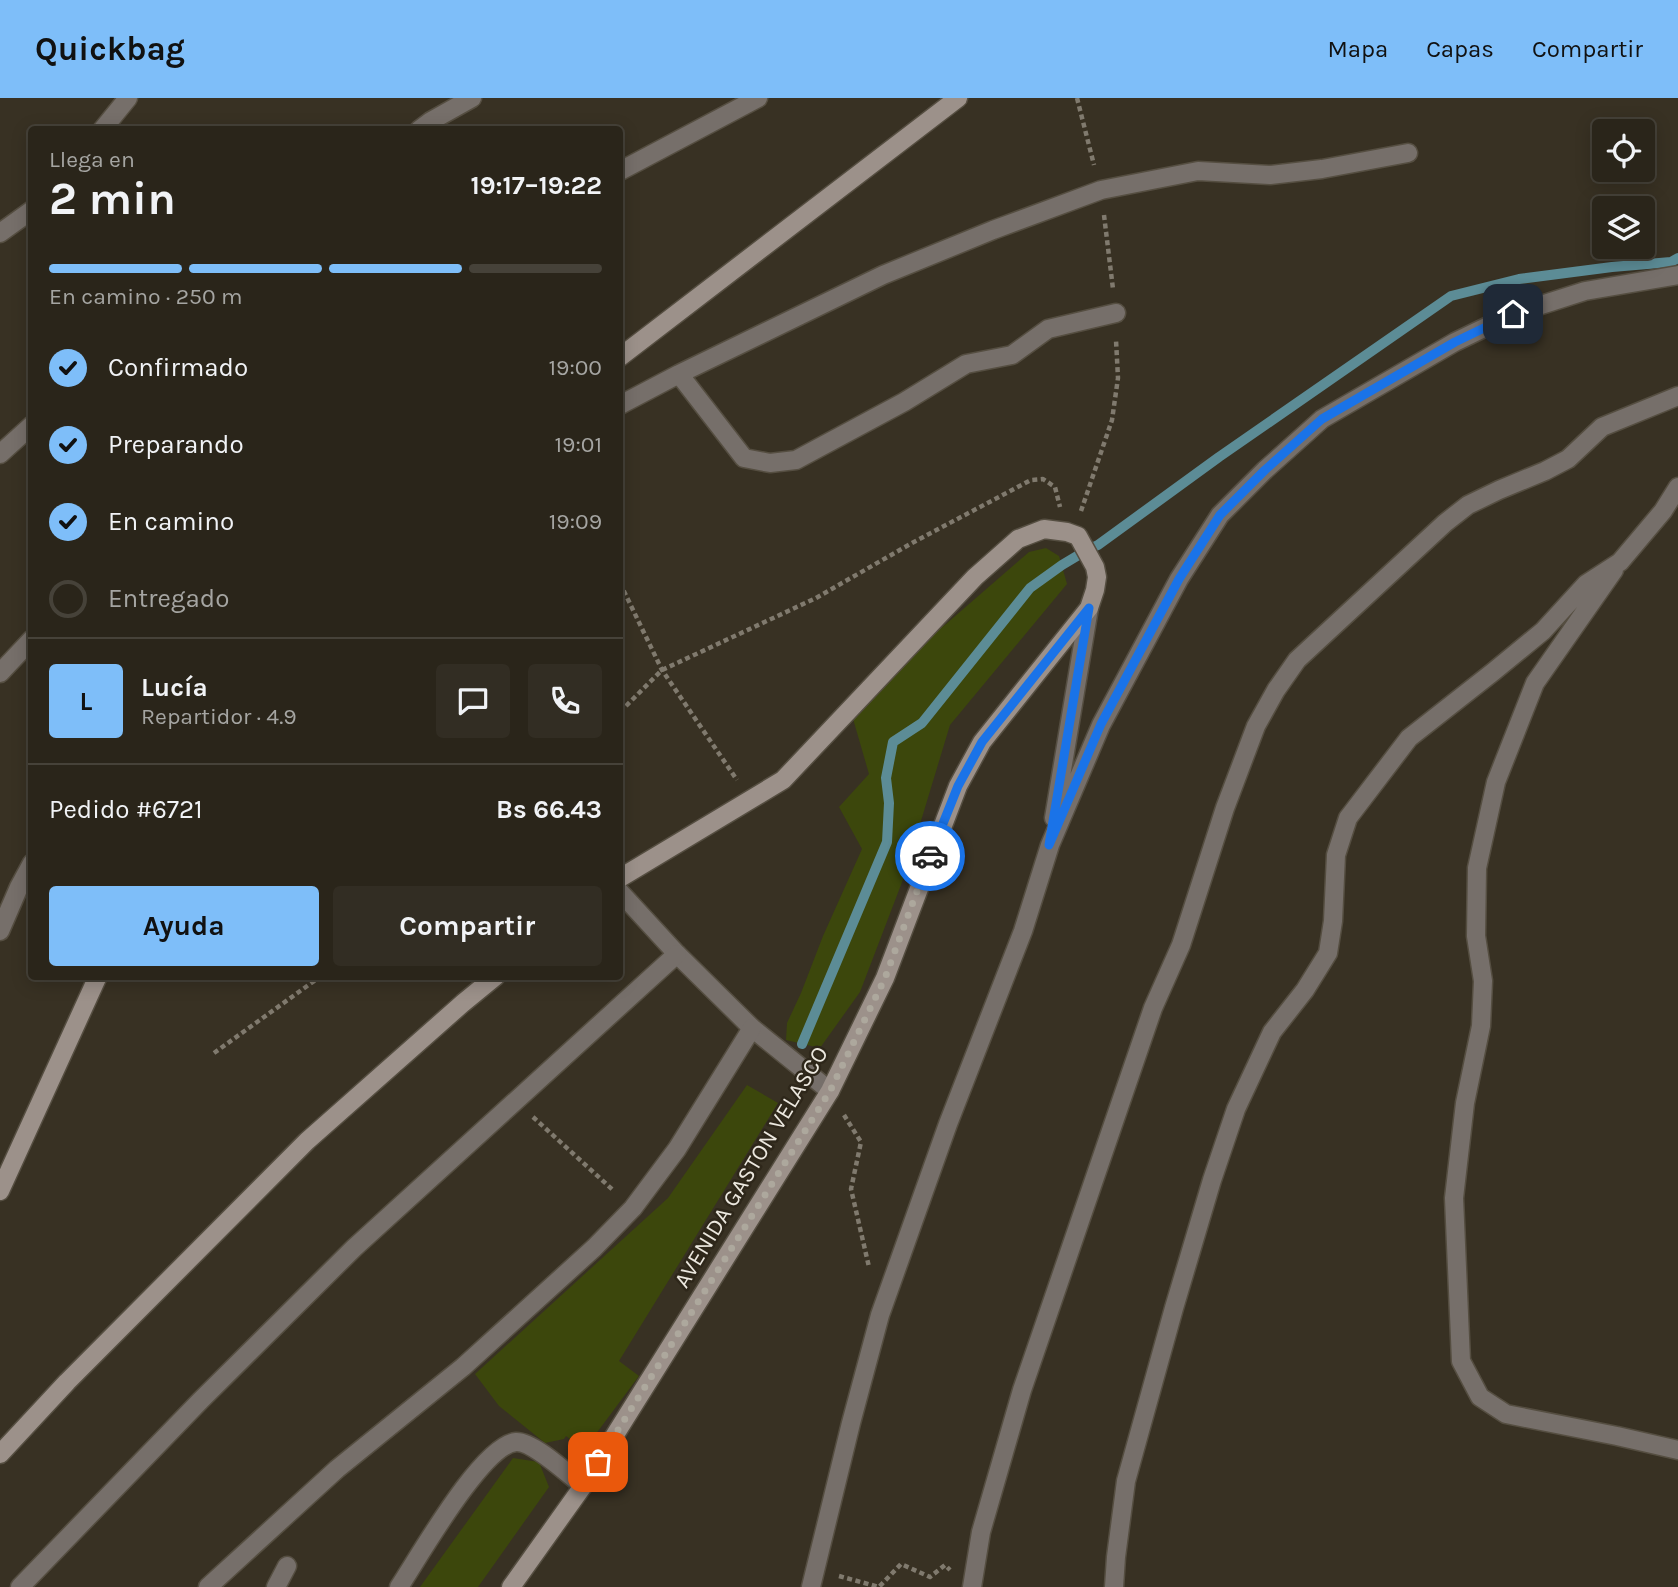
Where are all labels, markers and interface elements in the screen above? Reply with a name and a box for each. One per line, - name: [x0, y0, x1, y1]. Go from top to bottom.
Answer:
- text: Quickbag: [35, 30, 185, 68]
- text: Mapa: [1327, 35, 1388, 63]
- text: Capas: [1426, 35, 1494, 63]
- text: Compartir: [1532, 35, 1643, 63]
- map controls: [1592, 119, 1655, 259]
- button: locate: [1592, 119, 1655, 182]
- text: Llega en: [49, 146, 135, 173]
- text: 19:17–19:22: [470, 170, 602, 201]
- text: 2 min: [49, 172, 176, 226]
- button: layers: [1592, 196, 1655, 259]
- text: En camino · 250 m: [49, 283, 243, 310]
- pin: [1483, 284, 1543, 344]
- icon: home: [1494, 295, 1532, 333]
- icon: check: [49, 349, 87, 387]
- text: Confirmado: [108, 352, 248, 383]
- text: 19:00: [548, 354, 602, 381]
- icon: check: [49, 426, 87, 464]
- text: Preparando: [108, 429, 244, 460]
- text: 19:01: [555, 431, 602, 458]
- icon: check: [49, 503, 87, 541]
- text: En camino: [108, 506, 234, 537]
- text: 19:09: [549, 508, 602, 535]
- text: Entregado: [108, 583, 229, 614]
- button: chat: [436, 664, 510, 738]
- button: phone: [528, 664, 602, 738]
- text: Lucía: [141, 672, 208, 703]
- text: L: [80, 686, 92, 717]
- text: Repartidor · 4.9: [141, 703, 297, 730]
- text: Pedido #6721: [49, 794, 203, 825]
- text: Bs 66.43: [496, 794, 602, 825]
- courier: [895, 821, 965, 891]
- icon: car: [911, 837, 949, 875]
- button: Ayuda: [49, 886, 319, 966]
- button: Compartir: [333, 886, 602, 966]
- street label: AVENIDA GASTON VELASCO: [668, 1041, 834, 1293]
- pin: [568, 1432, 628, 1492]
- icon: bag: [579, 1443, 617, 1481]

